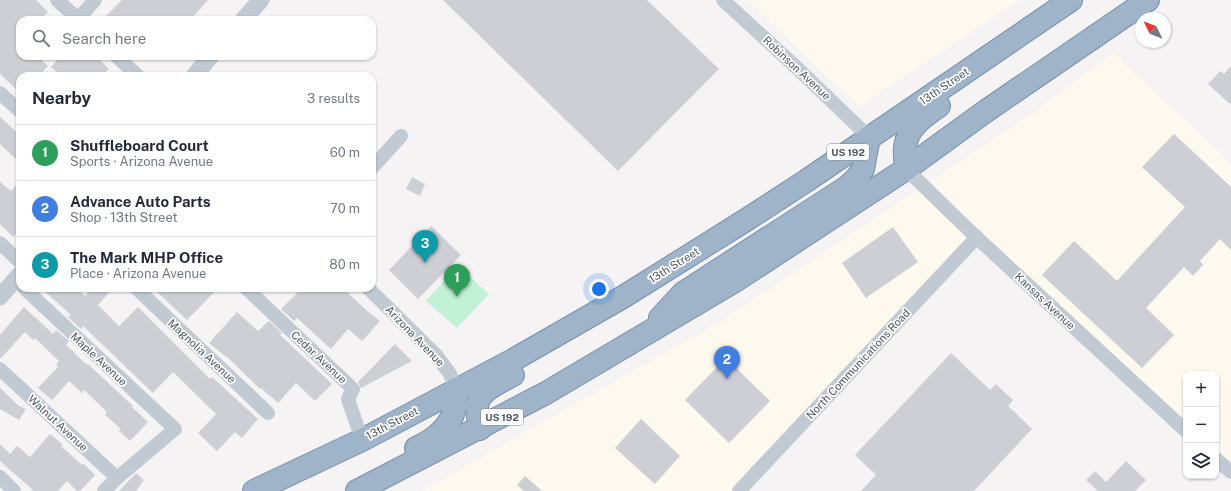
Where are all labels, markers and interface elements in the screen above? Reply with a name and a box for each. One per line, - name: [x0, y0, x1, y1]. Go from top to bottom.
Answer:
- north arrow: [1135, 12, 1171, 48]
- search box: [16, 16, 376, 60]
- icon: search: [30, 27, 52, 49]
- text: Search here: [62, 30, 146, 47]
- street label: Robinson Avenue: [761, 34, 833, 102]
- street label: 13th Street: [917, 65, 971, 107]
- text: Nearby: [32, 88, 91, 108]
- text: 3 results: [307, 91, 360, 106]
- text: Shuffleboard Court: [70, 137, 209, 154]
- road number: US 192: [827, 144, 869, 160]
- text: 1: [42, 145, 48, 160]
- text: 60 m: [330, 145, 360, 160]
- text: Sports · Arizona Avenue: [70, 154, 213, 169]
- text: Advance Auto Parts: [70, 193, 211, 210]
- text: 2: [41, 201, 49, 216]
- text: 70 m: [330, 201, 360, 216]
- text: Shop · 13th Street: [70, 210, 178, 225]
- pin: 3: [412, 230, 438, 263]
- street label: 13th Street: [647, 245, 701, 285]
- text: The Mark MHP Office: [70, 249, 223, 266]
- text: 3: [41, 257, 49, 272]
- text: 80 m: [329, 257, 360, 272]
- pin: 1: [444, 264, 470, 297]
- text: Place · Arizona Avenue: [70, 266, 206, 281]
- street label: Kansas Avenue: [1013, 270, 1077, 332]
- your location: [589, 279, 609, 299]
- street label: Arizona Avenue: [383, 303, 447, 369]
- street label: North Communications Road: [804, 307, 912, 421]
- street label: Magnolia Avenue: [166, 317, 238, 385]
- street label: Cedar Avenue: [289, 328, 349, 386]
- street label: Maple Avenue: [69, 330, 129, 388]
- pin: 2: [714, 346, 740, 379]
- map controls: [1183, 371, 1219, 479]
- button: +: [1183, 371, 1219, 407]
- street label: Walnut Avenue: [26, 392, 90, 454]
- street label: 13th Street: [364, 404, 420, 442]
- button: −: [1183, 407, 1219, 443]
- road number: US 192: [481, 409, 523, 425]
- button: layers: [1183, 443, 1219, 479]

